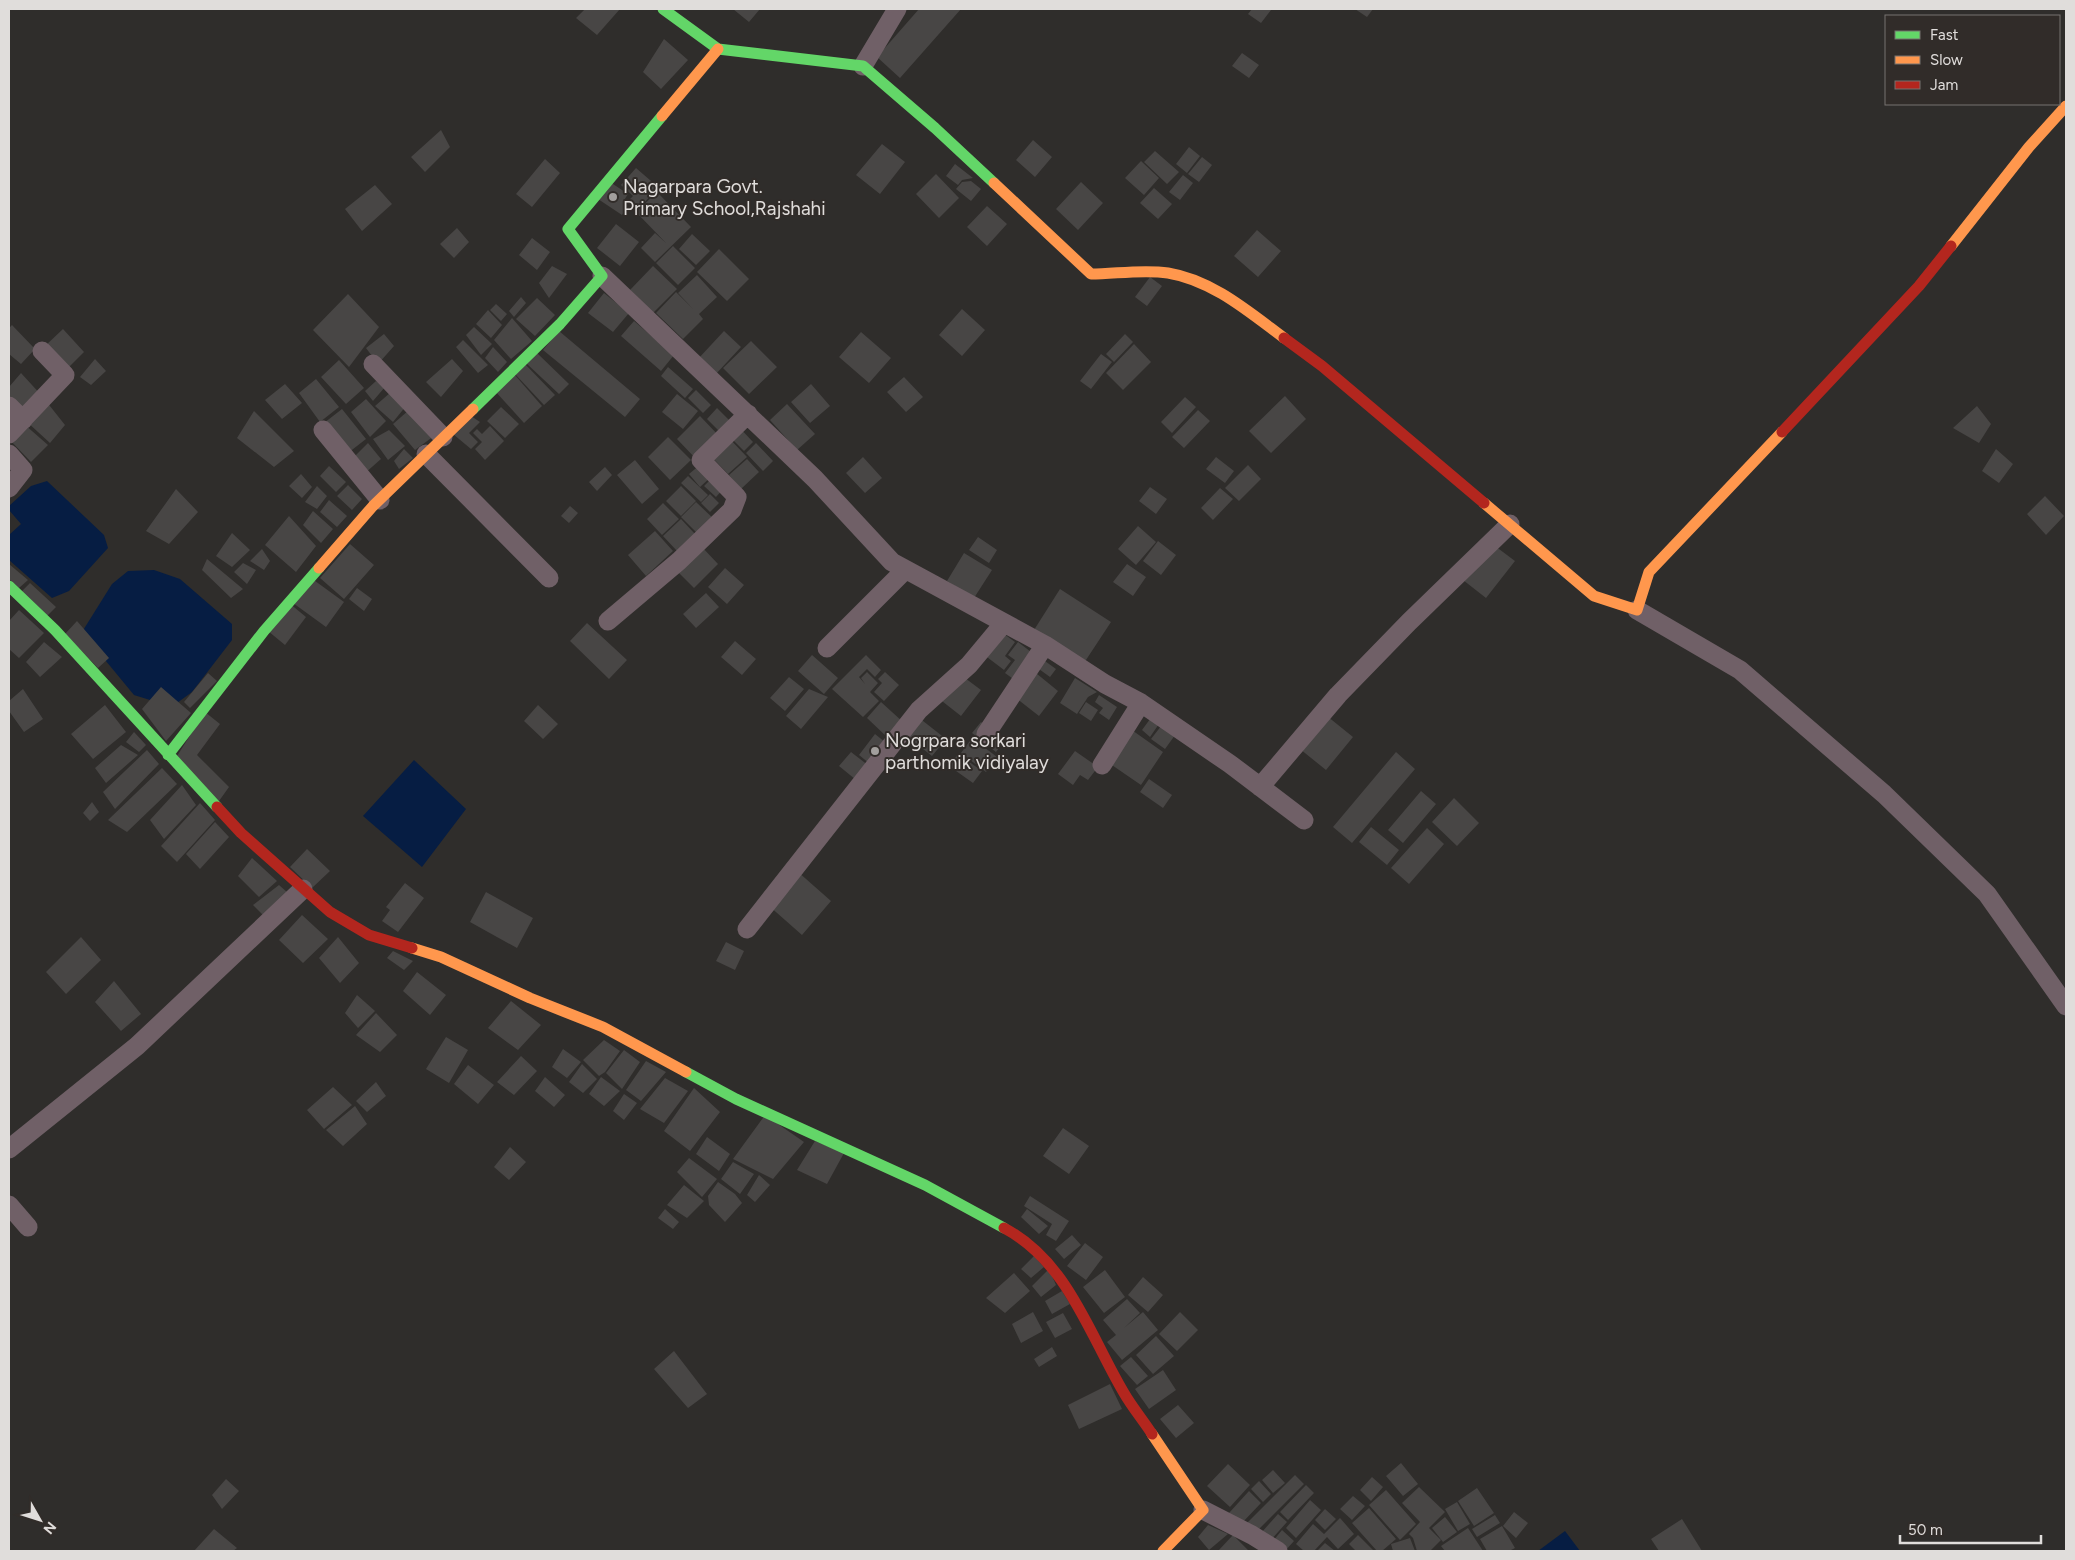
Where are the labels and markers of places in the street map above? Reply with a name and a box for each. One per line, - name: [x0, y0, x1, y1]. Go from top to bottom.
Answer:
- place label: Nagarpara Govt. Primary School,Rajshahi: [623, 175, 826, 220]
- marker: Nagarpara Govt. Primary School,Rajshahi: [607, 191, 619, 203]
- place label: Nogrpara sorkari parthomik vidiyalay: [885, 729, 1049, 774]
- marker: Nogrpara sorkari parthomik vidiyalay: [869, 745, 881, 757]

